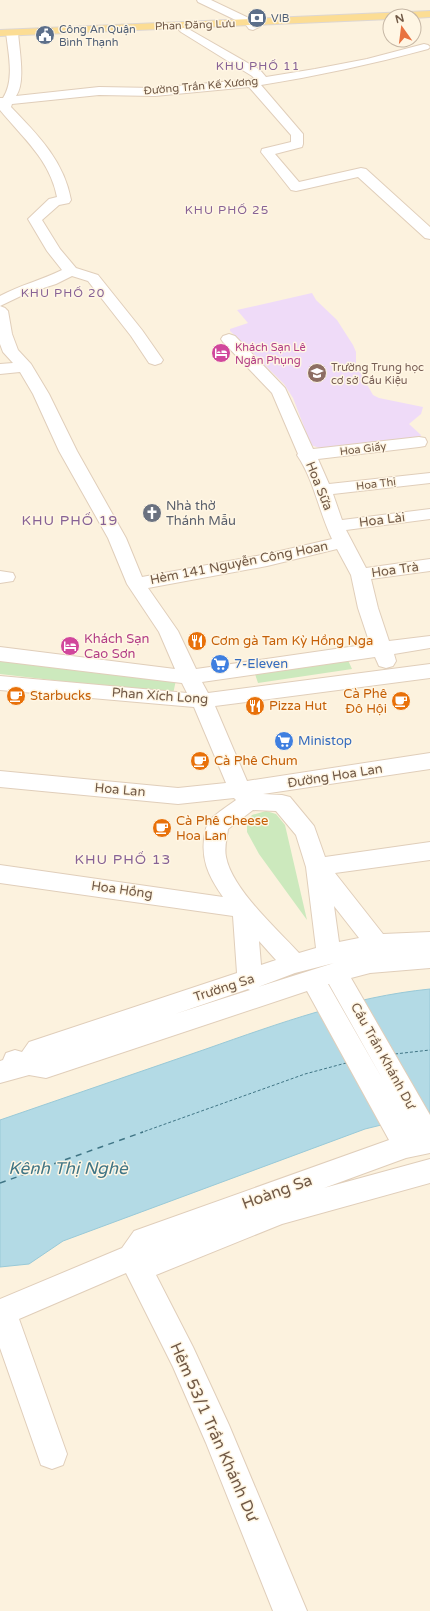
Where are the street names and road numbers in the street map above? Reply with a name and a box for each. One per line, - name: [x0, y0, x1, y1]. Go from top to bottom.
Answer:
- street label: Phan Đăng Lưu: [155, 17, 235, 33]
- street label: Đường Trần Kế Xương: [143, 75, 259, 97]
- street label: Hoa Giấy: [339, 440, 387, 458]
- street label: Hoa Sữa: [302, 459, 336, 513]
- street label: Hoa Thị: [355, 475, 397, 493]
- street label: Hoa Lài: [358, 509, 406, 531]
- street label: Hẻm 141 Nguyễn Công Hoan: [149, 538, 329, 588]
- street label: Hoa Trà: [370, 559, 420, 581]
- street label: Phan Xích Long: [111, 685, 209, 707]
- street label: Đường Hoa Lan: [286, 761, 384, 791]
- street label: Hoa Lan: [94, 780, 146, 800]
- street label: Hoa Hồng: [90, 878, 154, 902]
- street label: Trường Sa: [192, 971, 256, 1005]
- street label: Cầu Trần Khánh Dư: [347, 1000, 419, 1113]
- street label: Hoàng Sa: [239, 1170, 315, 1214]
- street label: Hẻm 53/1 Trần Khánh Dư: [165, 1339, 263, 1526]

